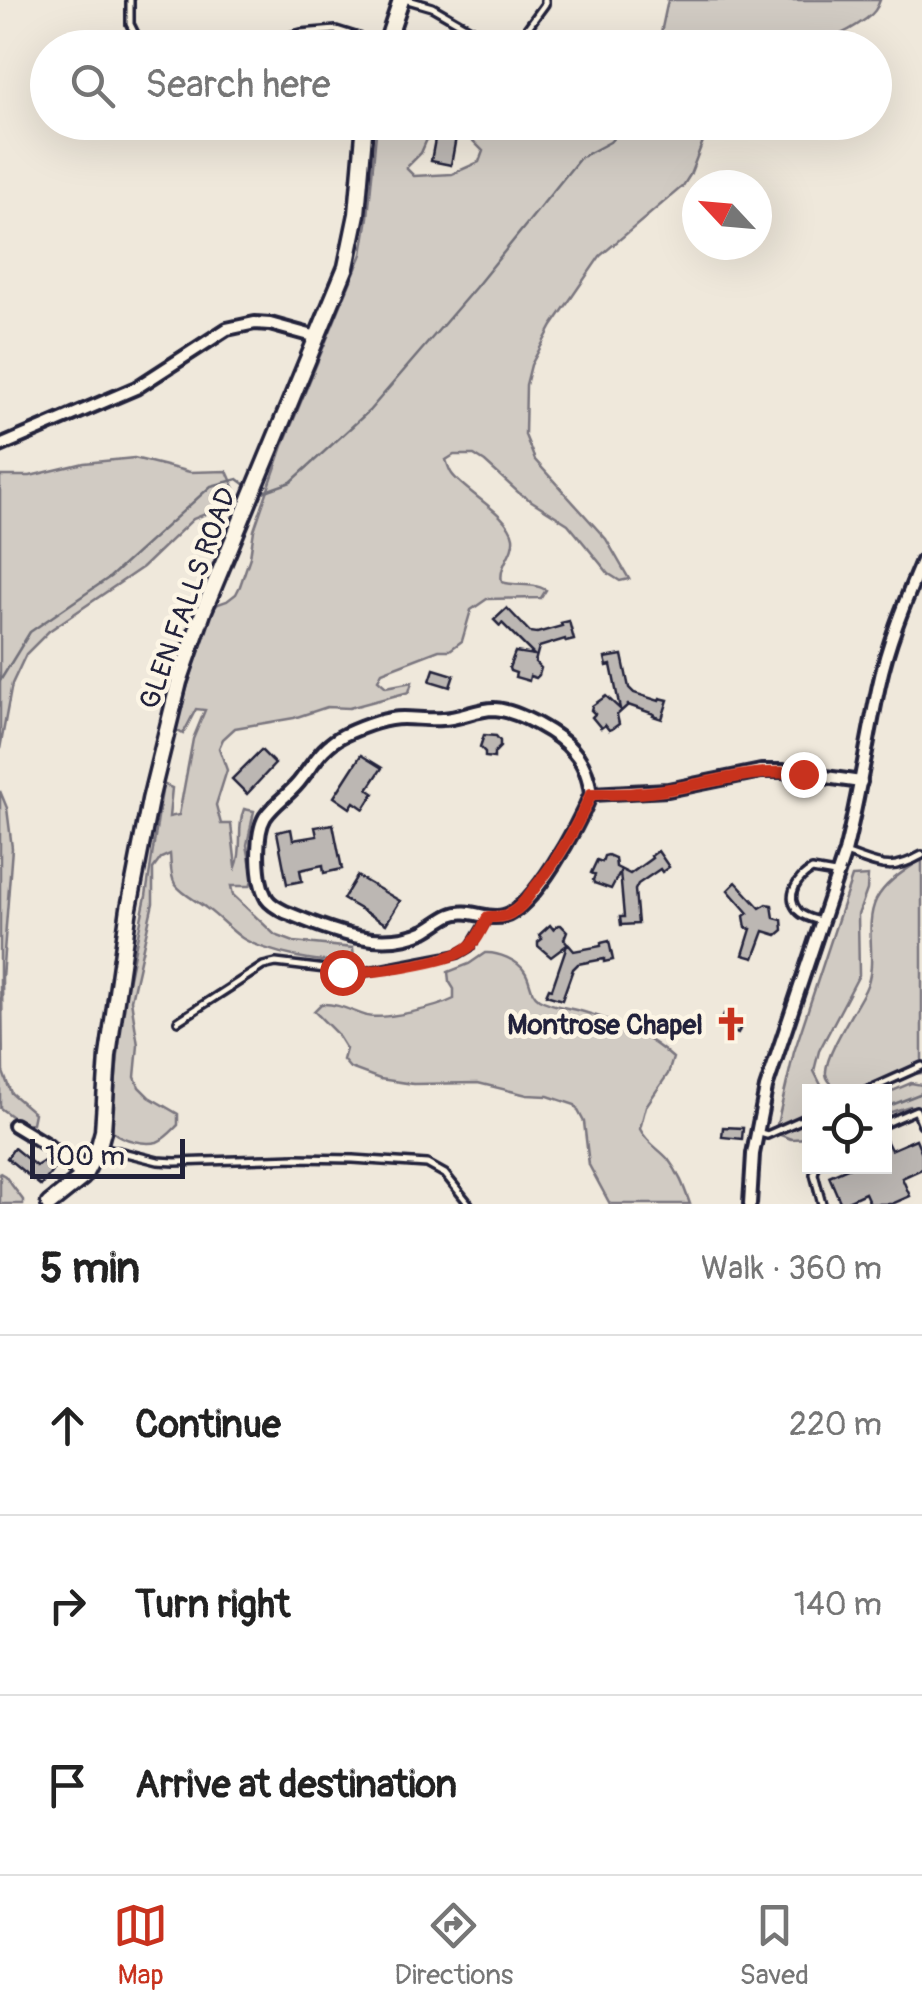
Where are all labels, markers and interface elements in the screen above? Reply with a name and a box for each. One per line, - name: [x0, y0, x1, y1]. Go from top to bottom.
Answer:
- search box: [30, 30, 892, 140]
- icon: search: [65, 58, 120, 113]
- text: Search here: [145, 61, 331, 109]
- north arrow: [682, 170, 772, 260]
- street label: GLEN FALLS ROAD: [132, 483, 245, 714]
- route end: [781, 752, 827, 798]
- route start: [320, 950, 366, 996]
- church icon: Montrose Chapel: [712, 1005, 750, 1043]
- place label: Montrose Chapel: [507, 1008, 703, 1043]
- map controls: [802, 1084, 892, 1174]
- button: locate: [802, 1084, 892, 1174]
- scale bar: [30, 1134, 185, 1178]
- text: 100 m: [45, 1139, 125, 1174]
- text: 5 min: [40, 1243, 140, 1295]
- text: Walk · 360 m: [701, 1249, 882, 1289]
- icon: ahead: [40, 1398, 95, 1453]
- text: Continue: [135, 1401, 281, 1449]
- text: 220 m: [789, 1405, 882, 1445]
- icon: right: [40, 1578, 95, 1633]
- text: Turn right: [135, 1581, 290, 1629]
- text: 140 m: [794, 1585, 882, 1625]
- icon: arrive: [40, 1758, 95, 1813]
- text: Arrive at destination: [135, 1761, 457, 1809]
- tab: Map: [113, 1898, 168, 1993]
- tab: Directions: [394, 1898, 513, 1993]
- tab: Saved: [739, 1898, 809, 1993]

